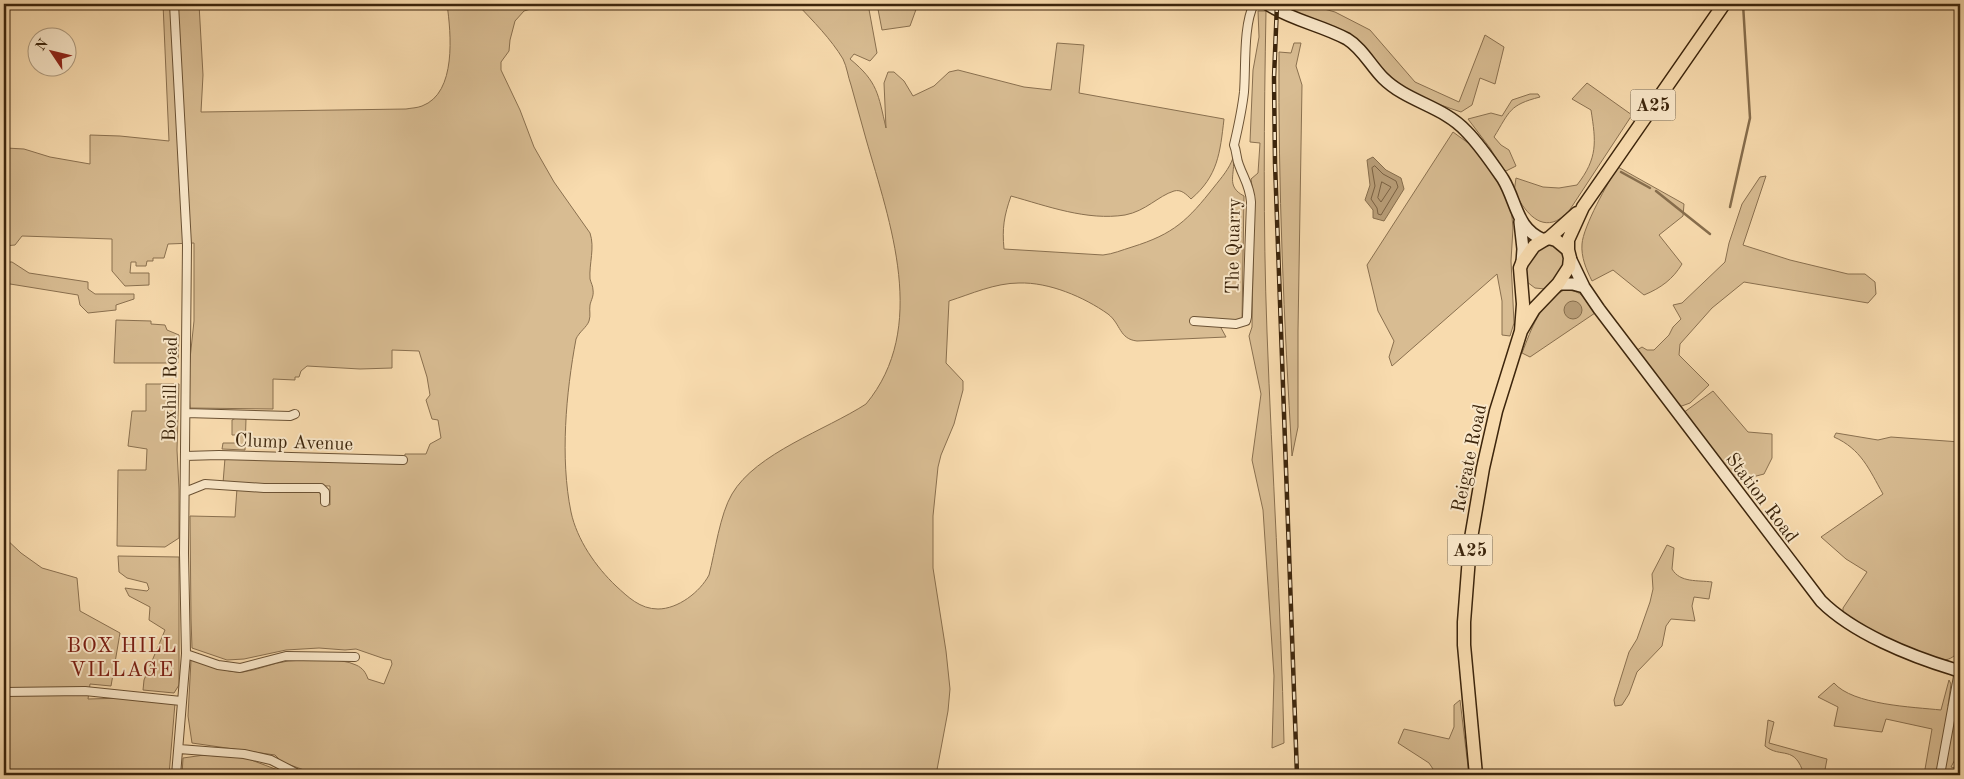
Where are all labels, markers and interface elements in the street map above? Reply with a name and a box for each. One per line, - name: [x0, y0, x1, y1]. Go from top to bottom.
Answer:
- north arrow: [28, 28, 78, 78]
- text: N: [33, 36, 51, 54]
- road number: A25: [1630, 90, 1676, 120]
- street label: The Quarry: [1224, 198, 1245, 294]
- street label: Boxhill Road: [161, 336, 182, 442]
- street label: Reigate Road: [1450, 403, 1491, 514]
- street label: Clump Avenue: [234, 432, 354, 455]
- street label: Station Road: [1721, 450, 1801, 547]
- road number: A25: [1448, 534, 1492, 566]
- district label: BOX HILL VILLAGE: [66, 636, 178, 681]

